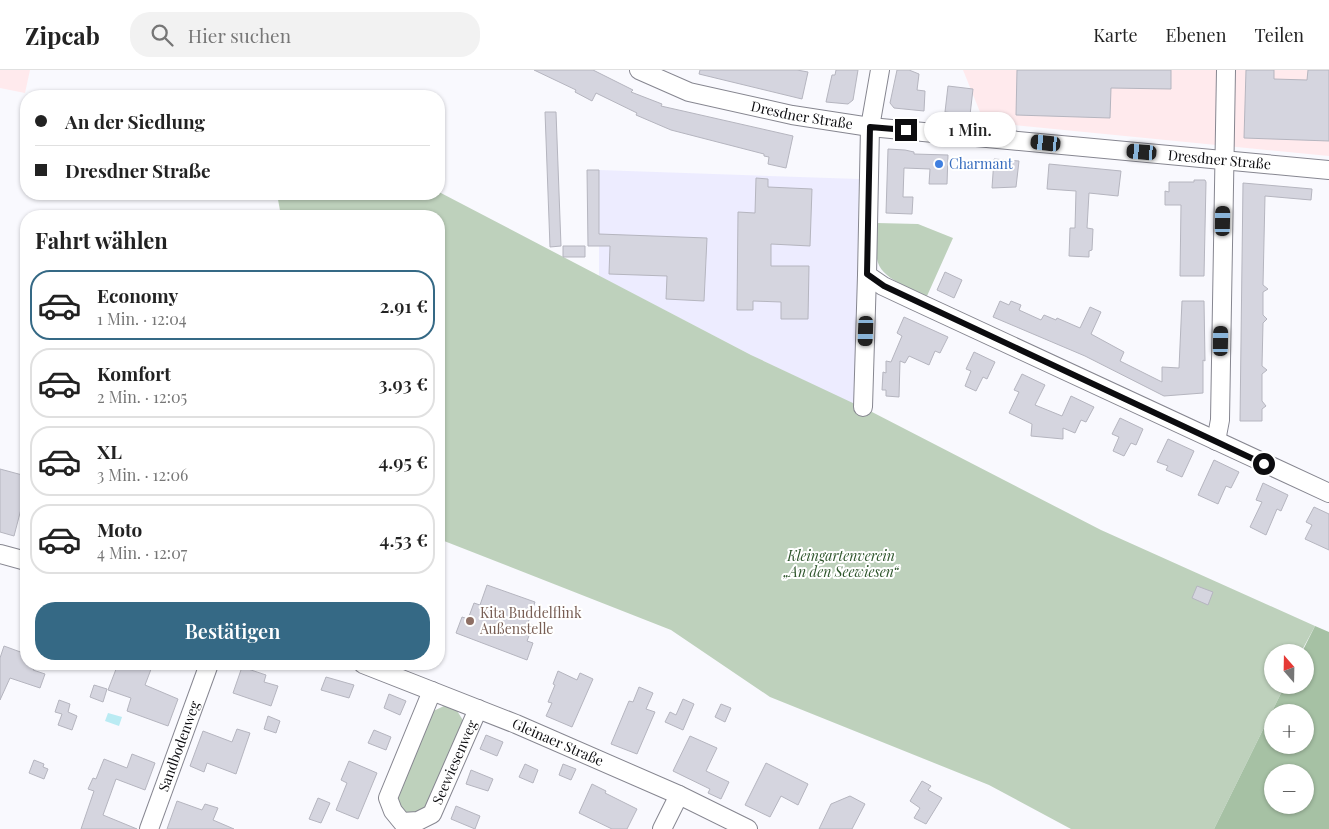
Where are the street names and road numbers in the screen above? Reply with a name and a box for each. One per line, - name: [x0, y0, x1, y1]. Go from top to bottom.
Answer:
- street label: Dresdner Straße: [749, 96, 854, 133]
- street label: Dresdner Straße: [1167, 145, 1272, 174]
- street label: Sandbodenweg: [153, 698, 204, 794]
- street label: Gleinaer Straße: [509, 714, 607, 770]
- street label: Seewiesenweg: [427, 716, 481, 807]

